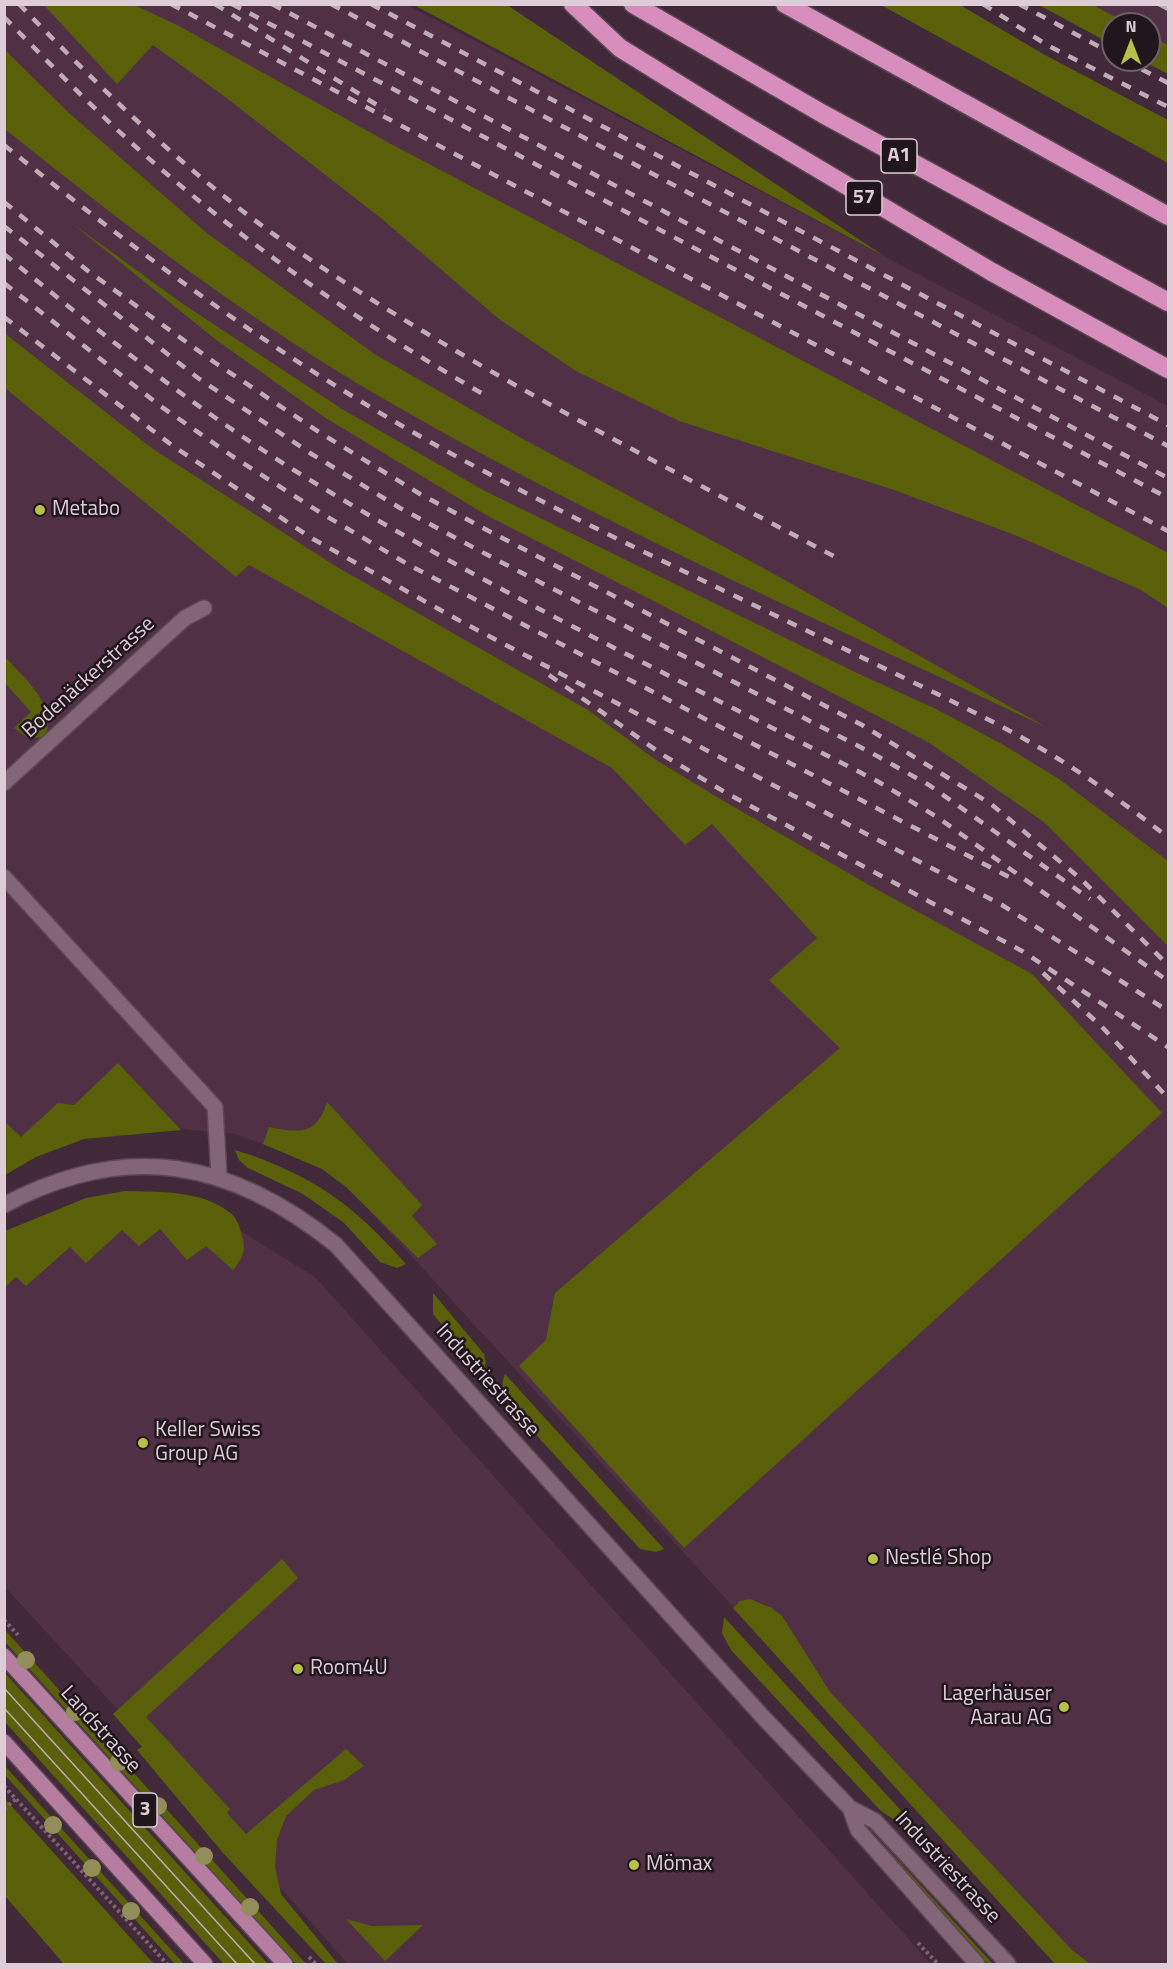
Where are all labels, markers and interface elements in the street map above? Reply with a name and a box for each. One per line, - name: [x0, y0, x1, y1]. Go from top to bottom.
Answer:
- north arrow: [1101, 12, 1161, 72]
- text: N: [1125, 14, 1137, 38]
- road number: A1: [881, 139, 917, 173]
- road number: 57: [846, 181, 882, 215]
- place label: Metabo: [52, 497, 120, 523]
- marker: Metabo: [33, 503, 47, 517]
- street label: Bodenäckerstrasse: [18, 612, 160, 744]
- street label: Industriestrasse: [430, 1319, 544, 1443]
- place label: Keller Swiss Group AG: [155, 1418, 261, 1468]
- marker: Keller Swiss Group AG: [136, 1436, 150, 1450]
- place label: Nestlé Shop: [885, 1546, 992, 1572]
- marker: Nestlé Shop: [866, 1552, 880, 1566]
- place label: Room4U: [310, 1656, 388, 1682]
- marker: Room4U: [291, 1662, 305, 1676]
- street label: Landstrasse: [54, 1681, 146, 1779]
- place label: Lagerhäuser Aarau AG: [942, 1682, 1052, 1732]
- marker: Lagerhäuser Aarau AG: [1057, 1700, 1071, 1714]
- road number: 3: [133, 1793, 157, 1827]
- street label: Industriestrasse: [889, 1807, 1005, 1929]
- place label: Mömax: [646, 1852, 712, 1878]
- marker: Mömax: [627, 1858, 641, 1872]

